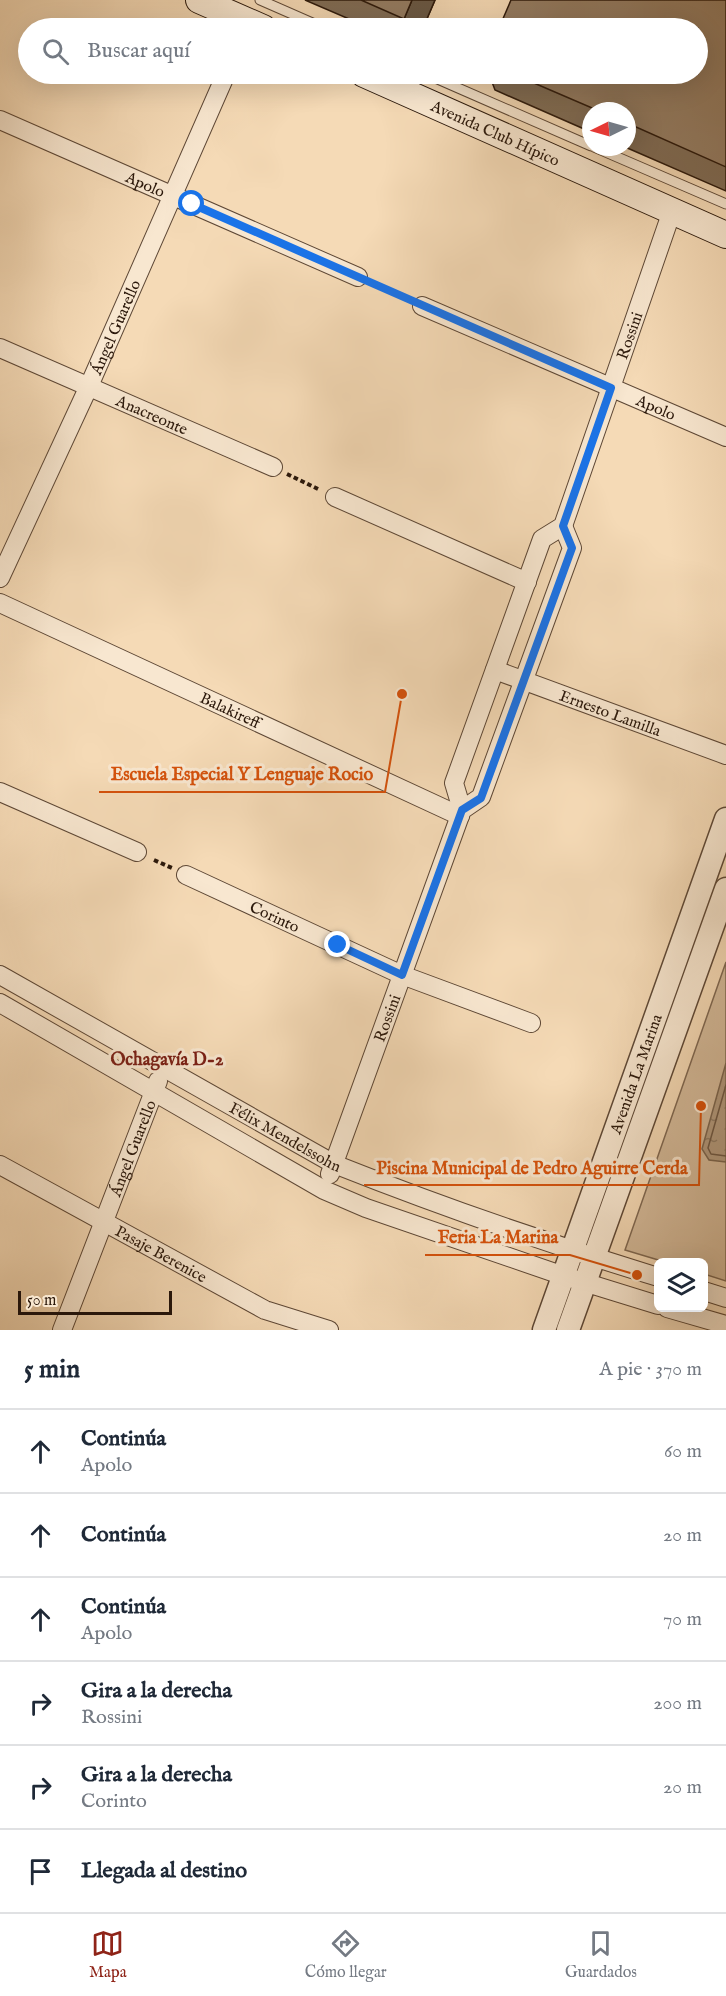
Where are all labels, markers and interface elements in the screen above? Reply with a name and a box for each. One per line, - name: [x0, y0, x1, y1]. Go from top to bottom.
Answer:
- search box: [18, 18, 708, 84]
- icon: search: [39, 35, 72, 68]
- text: Buscar aquí: [87, 37, 190, 65]
- street label: Avenida Club Hípico: [426, 97, 563, 172]
- north arrow: [582, 102, 636, 156]
- street label: Apolo: [121, 168, 168, 203]
- route start: [178, 190, 204, 216]
- street label: Ángel Guarello: [85, 277, 146, 379]
- street label: Rossini: [613, 310, 648, 362]
- street label: Anacreonte: [112, 391, 190, 441]
- street label: Apolo: [632, 391, 679, 426]
- street label: Ernesto Lamilla: [556, 687, 663, 742]
- street label: Balakireff: [196, 689, 265, 735]
- callout: Escuela Especial Y Lenguaje Rocio: [99, 756, 385, 792]
- text: Escuela Especial Y Lenguaje Rocio: [111, 764, 374, 787]
- street label: Corinto: [246, 898, 303, 938]
- route end: [324, 931, 350, 957]
- street label: Rossini: [371, 992, 406, 1045]
- street label: Avenida La Marina: [606, 1012, 668, 1138]
- district label: Ochagavía D-2: [110, 1049, 224, 1072]
- street label: Ángel Guarello: [104, 1097, 162, 1201]
- street label: Félix Mendelssohn: [225, 1099, 344, 1178]
- callout: Piscina Municipal de Pedro Aguirre Cerda: [364, 1149, 699, 1185]
- text: Piscina Municipal de Pedro Aguirre Cerda: [376, 1158, 689, 1181]
- callout: Feria La Marina: [425, 1219, 570, 1255]
- street label: Pasaje Berenice: [111, 1222, 210, 1288]
- text: Feria La Marina: [438, 1227, 560, 1250]
- map controls: [654, 1258, 708, 1312]
- button: layers: [654, 1258, 708, 1312]
- scale bar: [18, 1288, 172, 1316]
- text: 50 m: [27, 1291, 56, 1311]
- text: 5 min: [24, 1353, 80, 1386]
- text: A pie · 370 m: [599, 1357, 702, 1382]
- text: Continúa: [81, 1425, 166, 1453]
- icon: ahead: [24, 1435, 57, 1468]
- text: 60 m: [664, 1439, 702, 1464]
- text: Apolo: [81, 1453, 132, 1478]
- icon: ahead: [24, 1519, 57, 1552]
- text: Continúa: [81, 1521, 166, 1549]
- text: 20 m: [663, 1523, 702, 1548]
- text: Continúa: [81, 1593, 166, 1621]
- icon: ahead: [24, 1603, 57, 1636]
- text: 70 m: [663, 1607, 702, 1632]
- text: Apolo: [81, 1621, 132, 1646]
- text: Gira a la derecha: [81, 1677, 232, 1705]
- icon: right: [24, 1687, 57, 1720]
- text: 200 m: [653, 1691, 702, 1716]
- text: Rossini: [81, 1705, 142, 1730]
- text: Gira a la derecha: [81, 1761, 232, 1789]
- icon: right: [24, 1771, 57, 1804]
- text: 20 m: [663, 1775, 702, 1800]
- text: Corinto: [81, 1789, 147, 1814]
- icon: arrive: [24, 1855, 57, 1888]
- text: Llegada al destino: [81, 1857, 247, 1885]
- tab: Mapa: [89, 1927, 127, 1983]
- tab: Cómo llegar: [305, 1927, 387, 1983]
- tab: Guardados: [565, 1927, 637, 1983]

